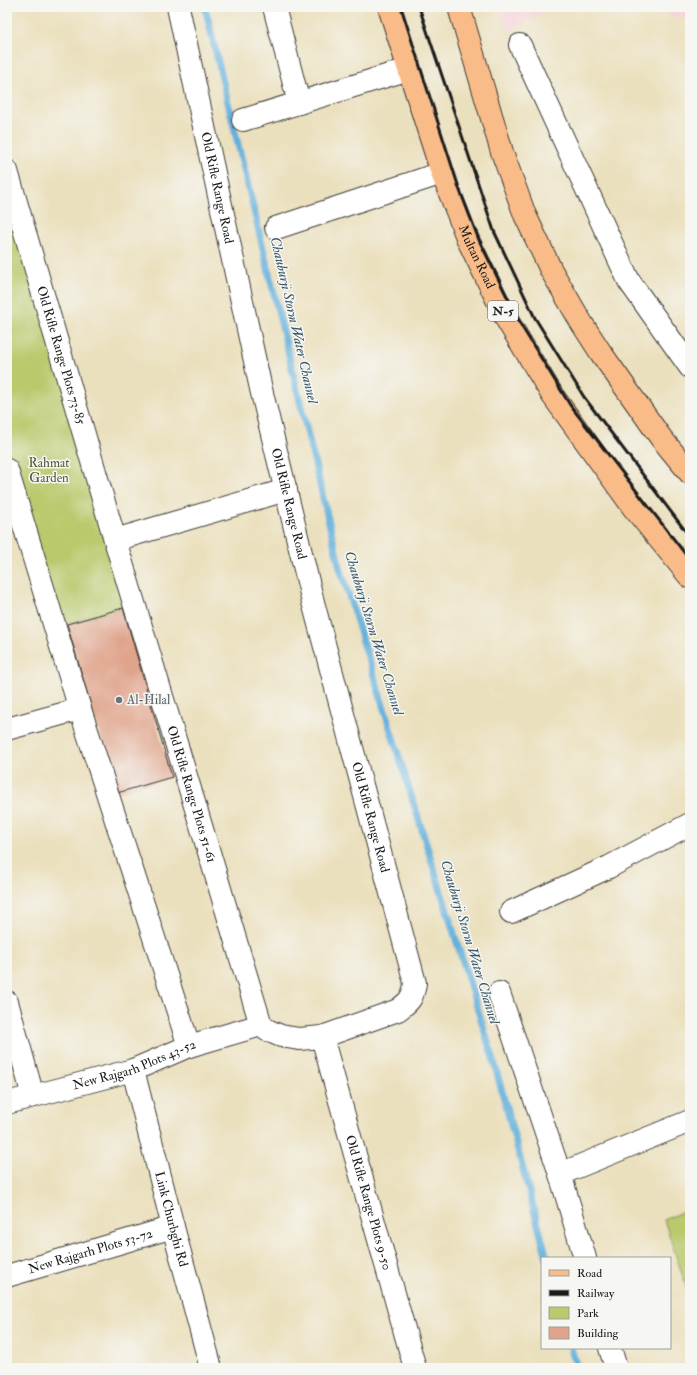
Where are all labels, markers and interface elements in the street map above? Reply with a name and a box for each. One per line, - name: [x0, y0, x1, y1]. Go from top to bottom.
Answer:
- street label: Old Rifle Range Road: [197, 130, 237, 246]
- street label: Multan Road: [455, 223, 499, 292]
- water label: Chauburji Storm Water Channel: [267, 235, 322, 407]
- street label: Old Rifle Range Plots 73-85: [33, 284, 89, 427]
- road number: N-5: [488, 301, 518, 321]
- street label: Old Rifle Range Road: [268, 447, 310, 561]
- park label: Rahmat Garden: [28, 455, 70, 486]
- water label: Chauburji Storm Water Channel: [341, 549, 408, 719]
- place label: Al-Hilal: [126, 692, 171, 708]
- marker: Al-Hilal: [114, 695, 124, 705]
- street label: Old Rifle Range Plots 51-61: [163, 724, 220, 865]
- street label: Old Rifle Range Road: [348, 760, 393, 875]
- water label: Chauburji Storm Water Channel: [437, 858, 504, 1028]
- street label: New Rajgarh Plots 43-52: [71, 1036, 198, 1093]
- street label: Old Rifle Range Plots 9-50: [342, 1133, 395, 1272]
- street label: Link Churbghi Rd: [151, 1170, 192, 1269]
- street label: New Rajgarh Plots 53-72: [26, 1225, 155, 1277]
- legend: [541, 1257, 671, 1349]
- text: Road: [577, 1266, 602, 1281]
- text: Railway: [577, 1286, 615, 1301]
- text: Park: [577, 1306, 599, 1321]
- text: Building: [577, 1326, 620, 1341]

